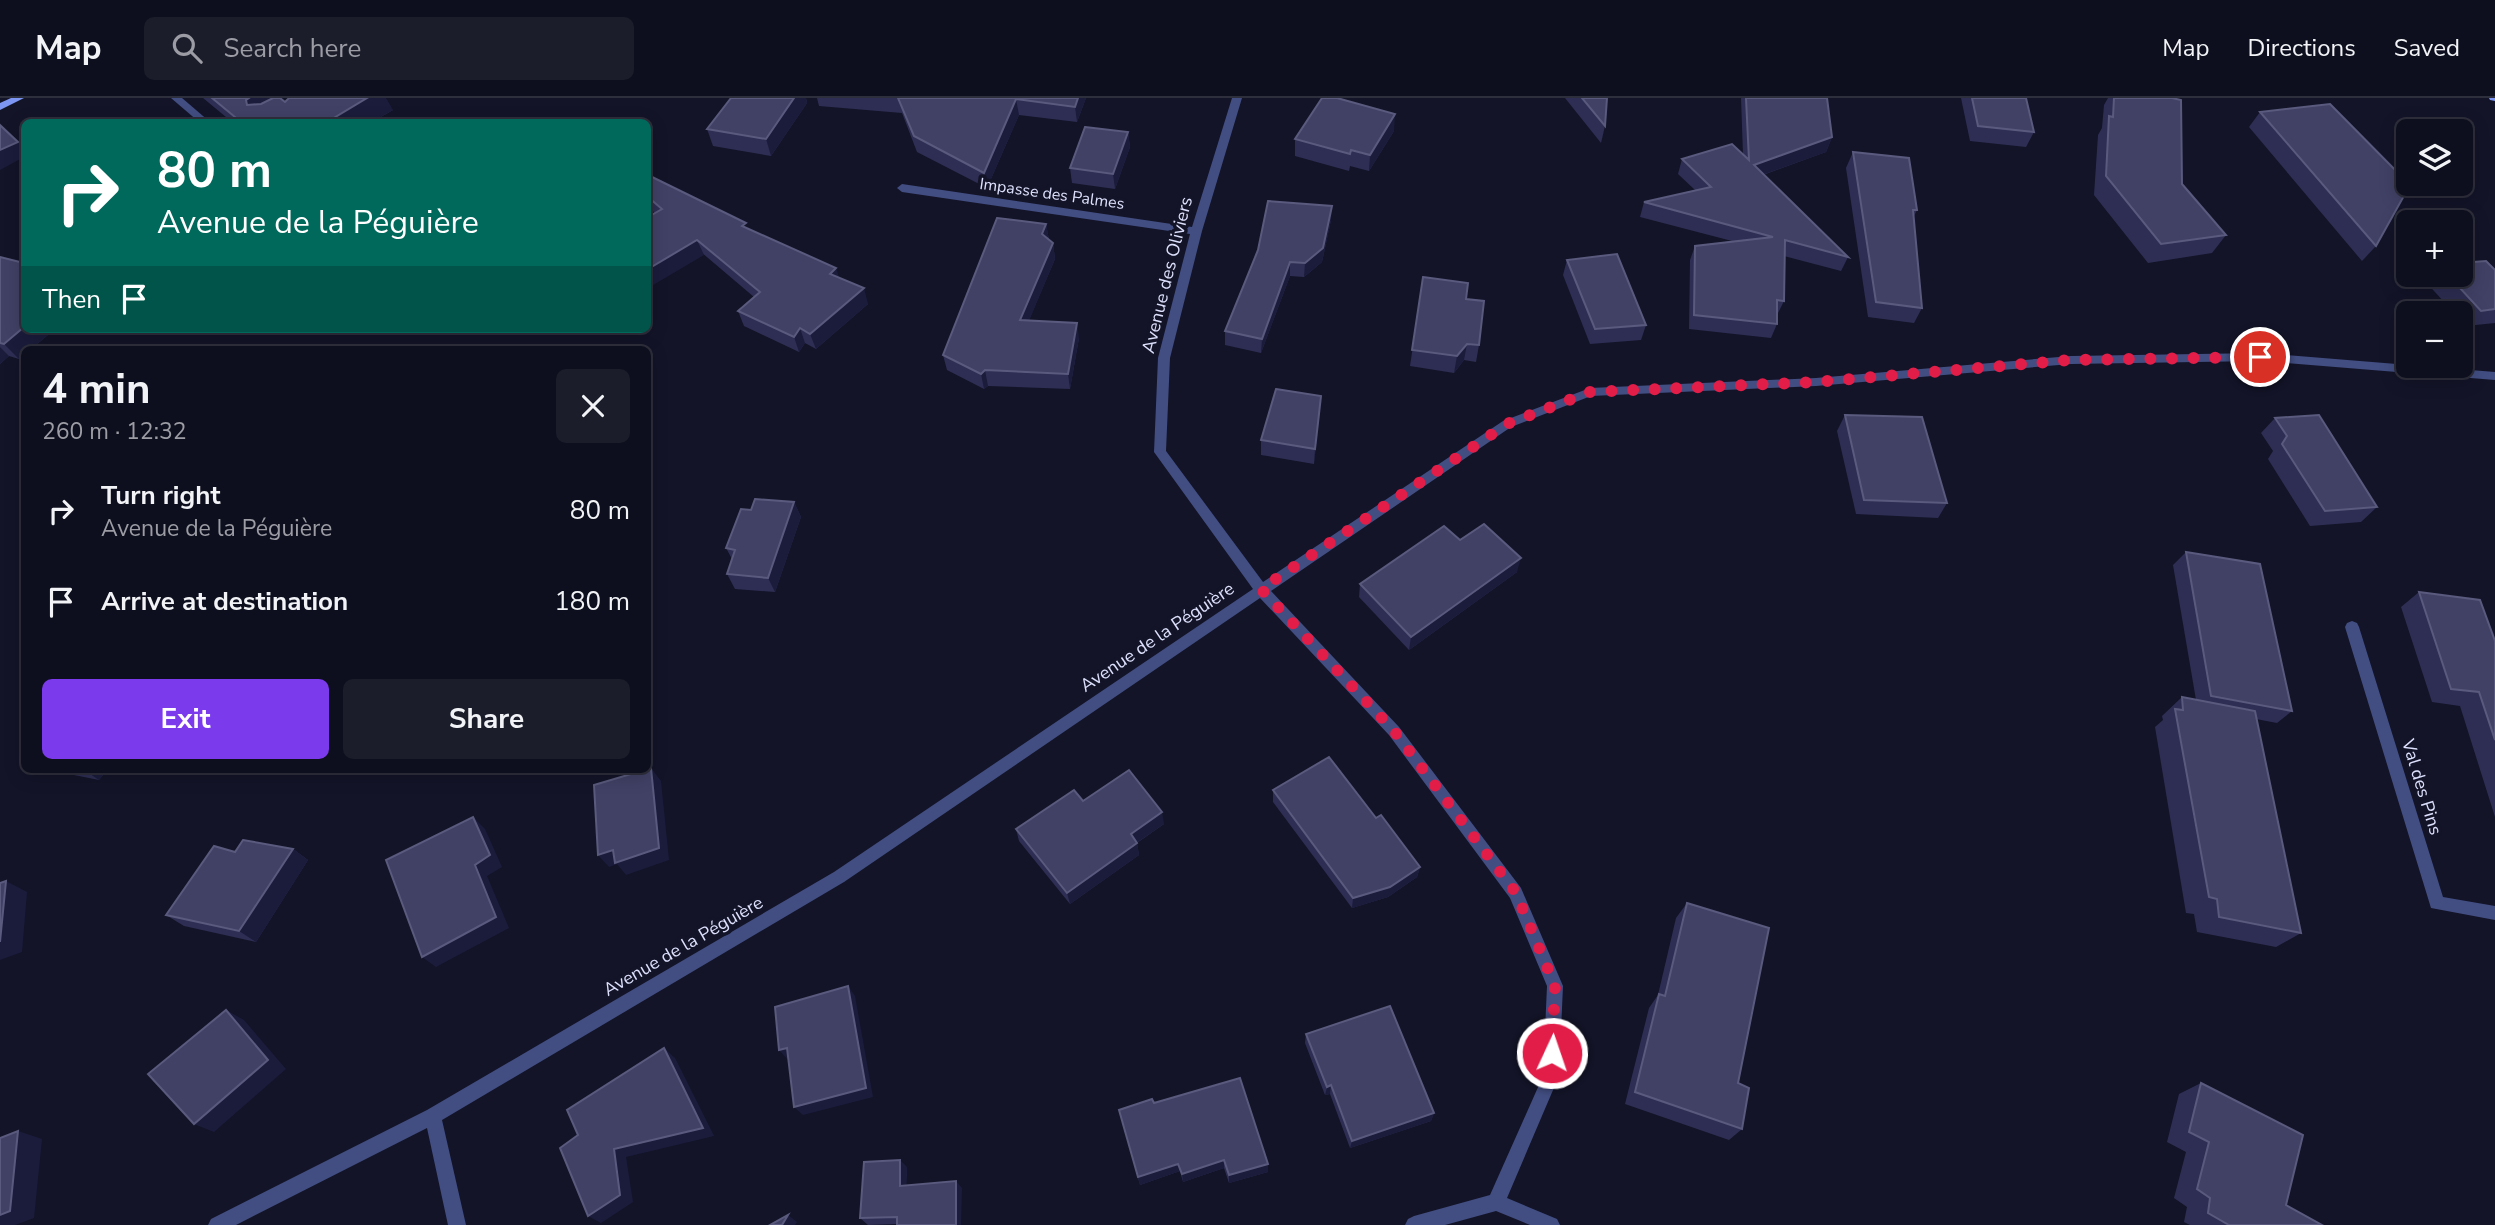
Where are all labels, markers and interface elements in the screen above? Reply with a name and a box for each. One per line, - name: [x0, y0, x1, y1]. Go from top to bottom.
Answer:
- search box: [144, 17, 634, 80]
- text: Map: [35, 26, 102, 71]
- icon: search: [168, 29, 206, 67]
- text: Search here: [224, 31, 361, 66]
- text: Map: [2162, 32, 2209, 64]
- text: Directions: [2247, 32, 2356, 64]
- text: Saved: [2394, 32, 2460, 64]
- map controls: [2396, 119, 2473, 378]
- button: layers: [2396, 119, 2473, 196]
- text: 80 m: [157, 137, 272, 204]
- icon: right: [42, 147, 133, 238]
- street label: Impasse des Palmes: [978, 173, 1126, 215]
- street label: Avenue des Oliviers: [1136, 194, 1198, 356]
- text: Avenue de la Péguière: [157, 201, 479, 244]
- button: +: [2396, 210, 2473, 287]
- icon: arrive: [115, 280, 153, 318]
- text: Then: [42, 282, 101, 317]
- button: −: [2396, 301, 2473, 378]
- pin: [2230, 327, 2290, 387]
- icon: arrive: [2241, 338, 2279, 376]
- text: 4 min: [42, 361, 151, 418]
- button: close: [556, 369, 630, 443]
- text: 260 m · 12:32: [42, 416, 187, 447]
- text: Turn right: [101, 478, 220, 513]
- icon: right: [42, 492, 80, 530]
- text: 80 m: [570, 493, 630, 528]
- text: Avenue de la Péguière: [101, 513, 332, 544]
- street label: Avenue de la Péguière: [1075, 576, 1239, 698]
- icon: arrive: [42, 583, 80, 621]
- text: Arrive at destination: [101, 584, 348, 619]
- text: 180 m: [554, 584, 630, 619]
- button: Exit: [42, 679, 329, 759]
- button: Share: [343, 679, 630, 759]
- street label: Val des Pins: [2396, 735, 2448, 838]
- street label: Avenue de la Péguière: [599, 890, 767, 1002]
- position arrow: [1515, 1016, 1589, 1090]

